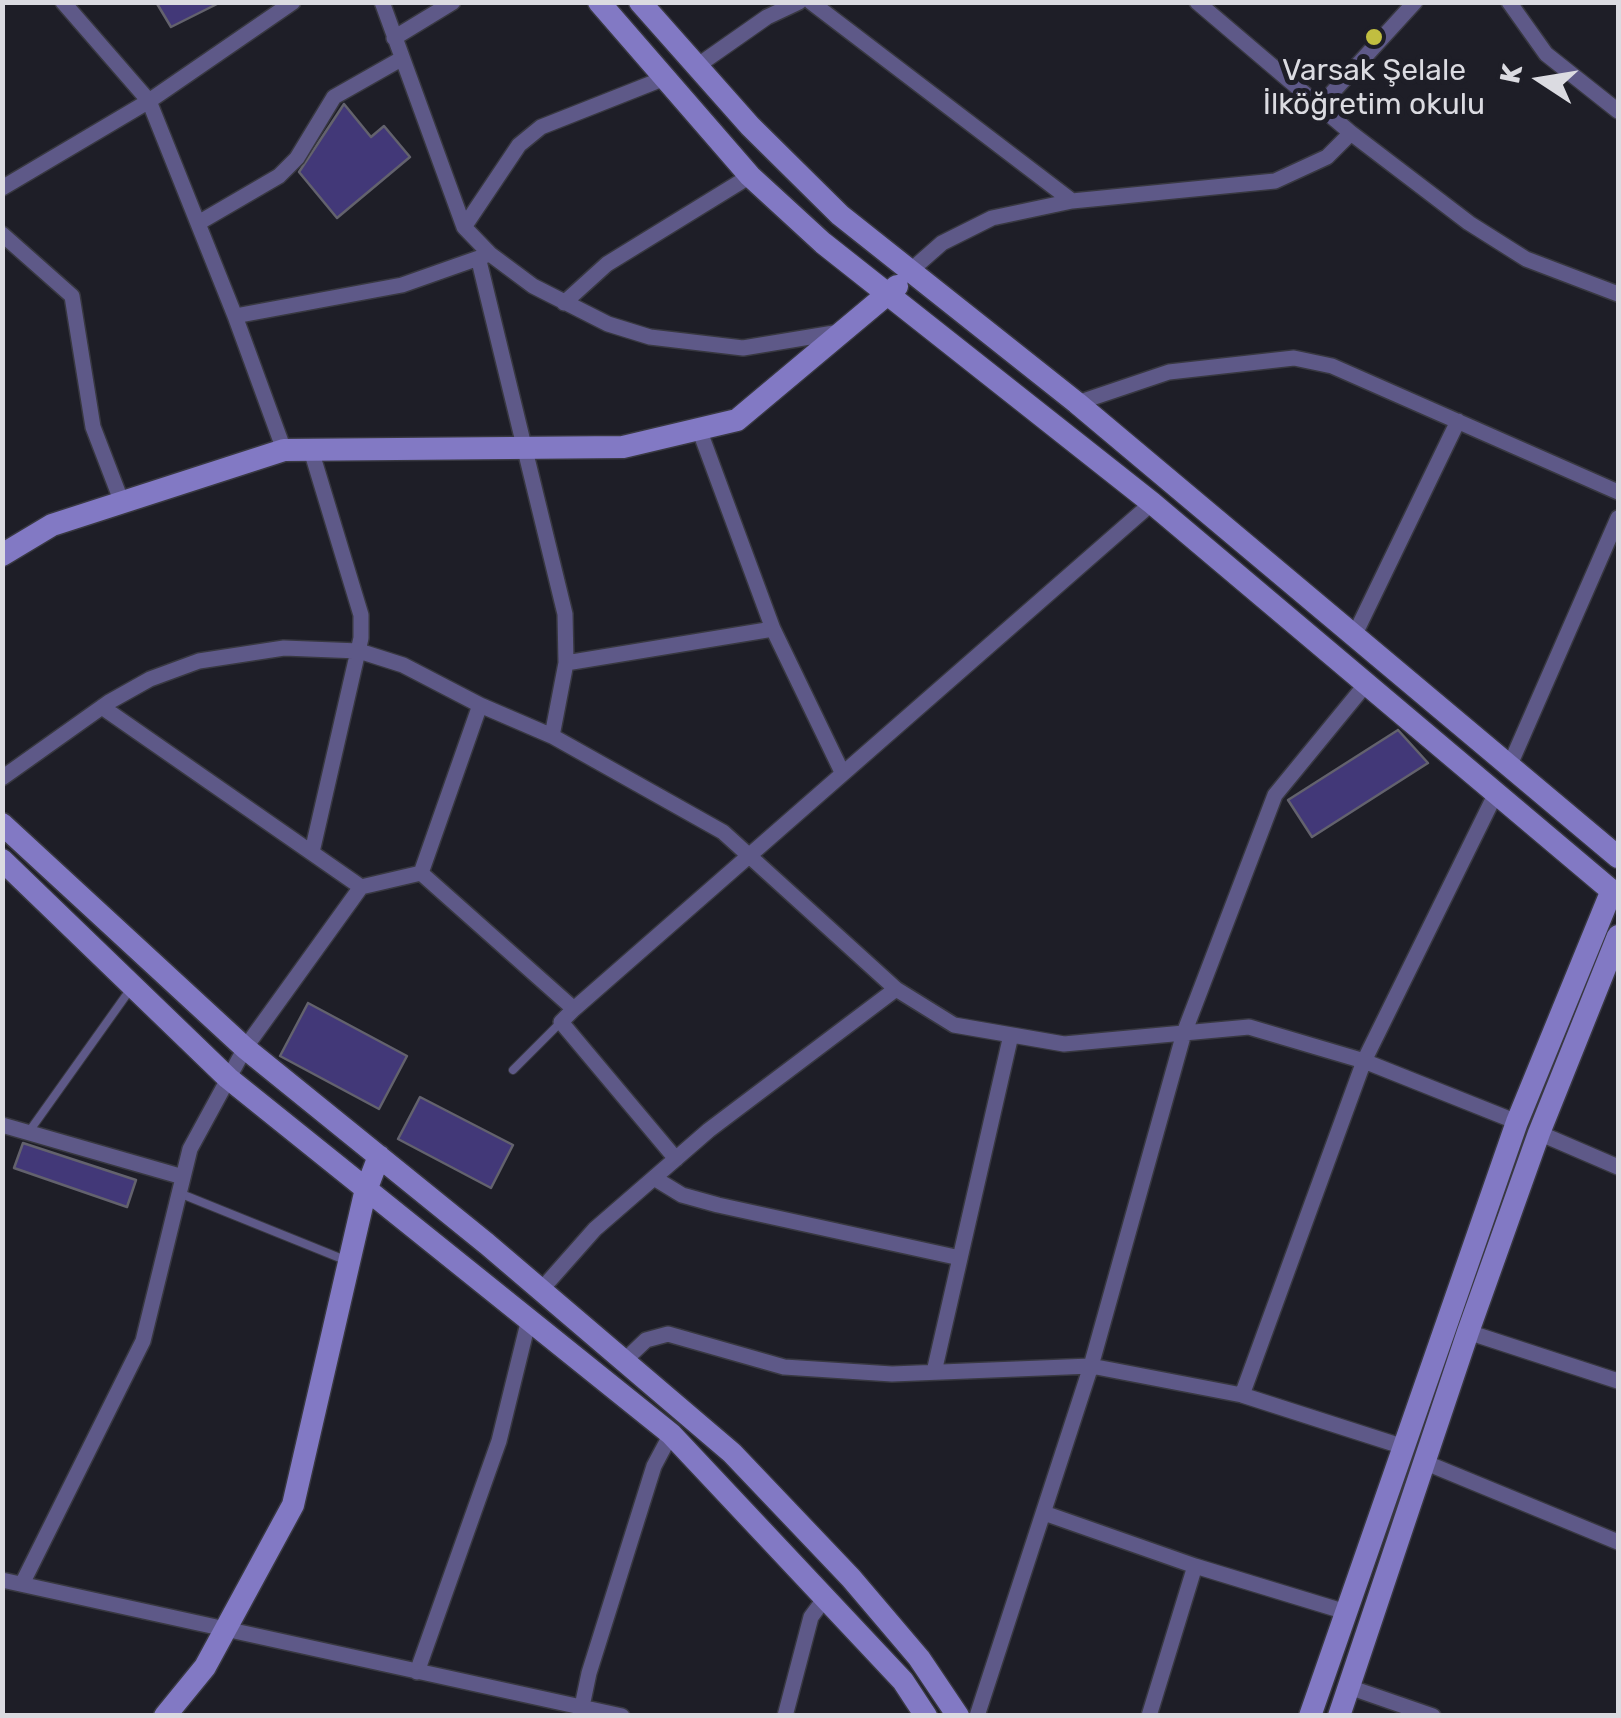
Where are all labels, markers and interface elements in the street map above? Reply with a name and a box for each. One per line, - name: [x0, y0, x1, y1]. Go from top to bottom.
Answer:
- marker: Varsak Şelale İlköğretim okulu: [1363, 26, 1385, 48]
- north arrow: [1491, 30, 1591, 130]
- place label: Varsak Şelale İlköğretim okulu: [1263, 53, 1485, 124]
- text: K: [1493, 61, 1529, 86]

